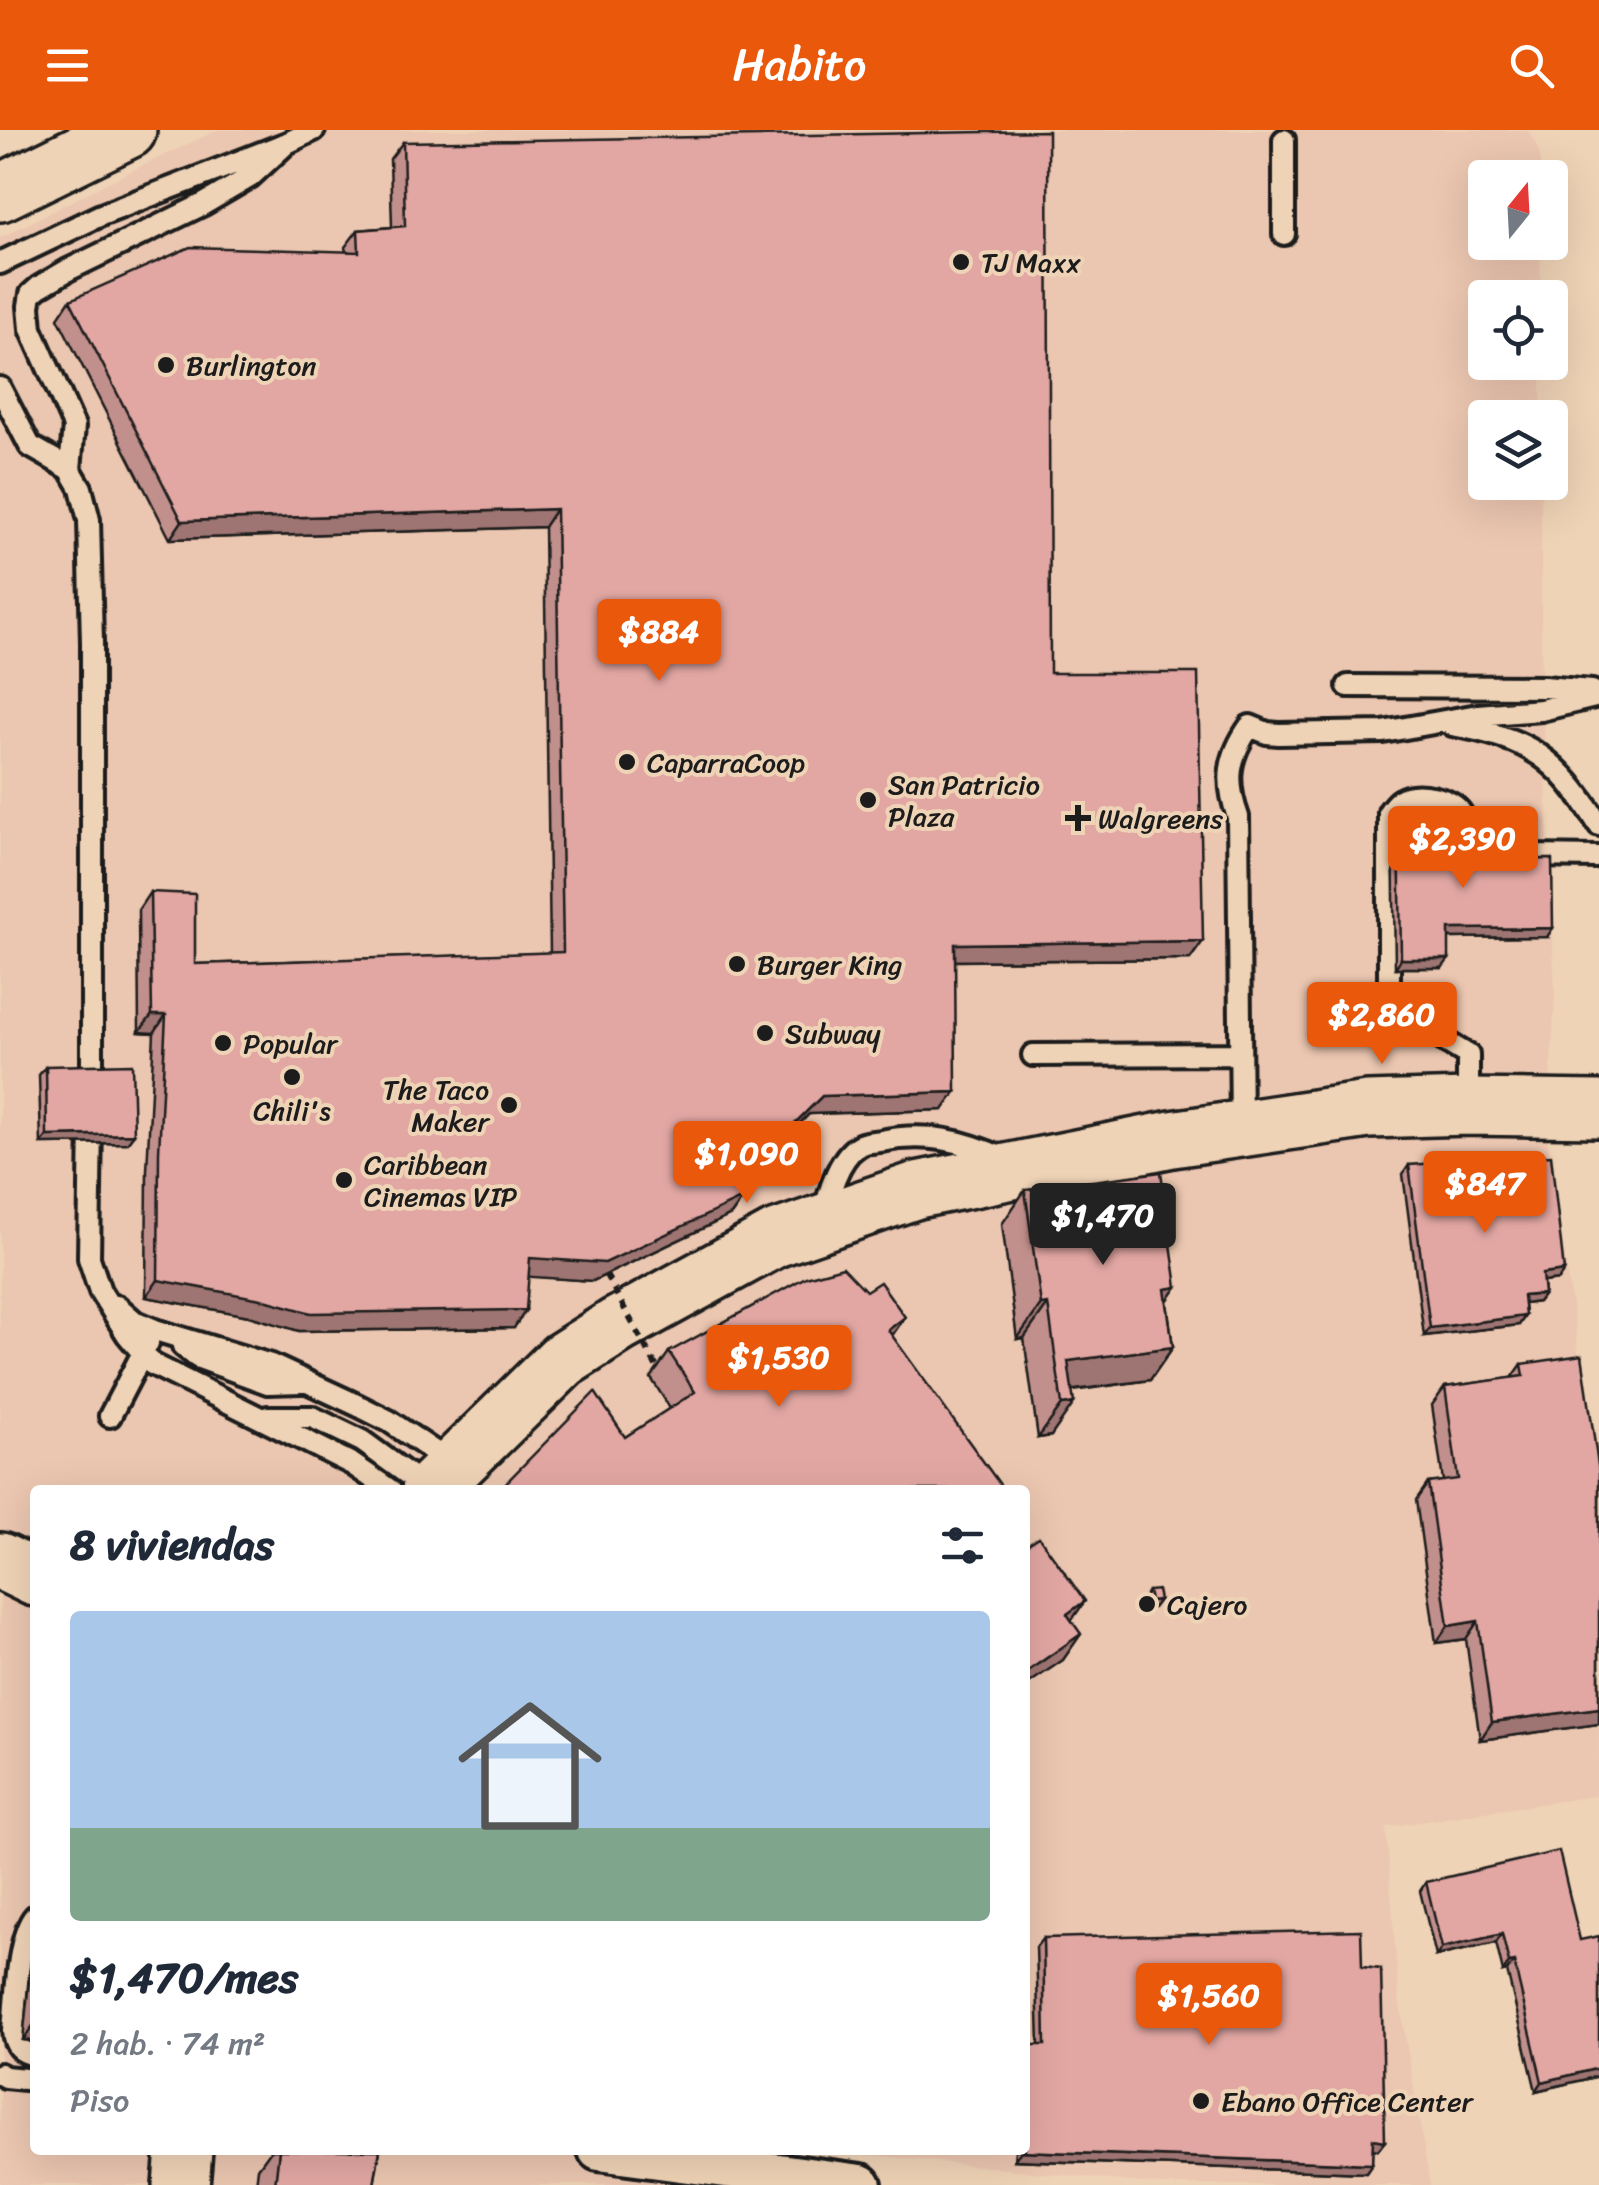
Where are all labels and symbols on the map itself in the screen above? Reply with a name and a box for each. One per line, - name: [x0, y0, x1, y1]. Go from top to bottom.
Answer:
- north arrow: [1468, 160, 1568, 260]
- place label: TJ Maxx: [981, 238, 1081, 287]
- marker: TJ Maxx: [950, 251, 972, 273]
- place label: Burlington: [186, 341, 317, 390]
- marker: Burlington: [155, 354, 177, 376]
- pin: $884: [600, 599, 718, 684]
- place label: CaparraCoop: [647, 738, 805, 787]
- marker: CaparraCoop: [616, 751, 638, 773]
- place label: San Patricio Plaza: [888, 760, 1040, 841]
- marker: San Patricio Plaza: [857, 789, 879, 811]
- place label: Walgreens: [1098, 794, 1223, 843]
- pin: $2,390: [1382, 806, 1544, 891]
- marker: Walgreens: [1067, 807, 1089, 829]
- place label: Burger King: [757, 940, 902, 989]
- marker: Burger King: [726, 953, 748, 975]
- pin: $2,860: [1301, 982, 1463, 1067]
- place label: Subway: [785, 1009, 881, 1058]
- place label: Popular: [243, 1019, 339, 1068]
- marker: Subway: [754, 1022, 776, 1044]
- marker: Popular: [212, 1032, 234, 1054]
- place label: The Taco Maker: [383, 1065, 491, 1146]
- marker: Chili's: [281, 1066, 303, 1088]
- place label: Chili's: [253, 1086, 331, 1135]
- marker: The Taco Maker: [498, 1094, 520, 1116]
- pin: $1,090: [666, 1121, 828, 1206]
- place label: Caribbean Cinemas VIP: [364, 1140, 518, 1221]
- pin: $847: [1426, 1151, 1544, 1236]
- marker: Caribbean Cinemas VIP: [333, 1169, 355, 1191]
- pin: $1,470: [1022, 1183, 1184, 1268]
- pin: $1,530: [698, 1325, 860, 1410]
- place label: Cajero: [1167, 1580, 1248, 1629]
- marker: Cajero: [1136, 1593, 1158, 1615]
- pin: $1,560: [1128, 1963, 1290, 2048]
- place label: Ebano Office Center: [1221, 2077, 1475, 2126]
- marker: Ebano Office Center: [1190, 2090, 1212, 2112]

